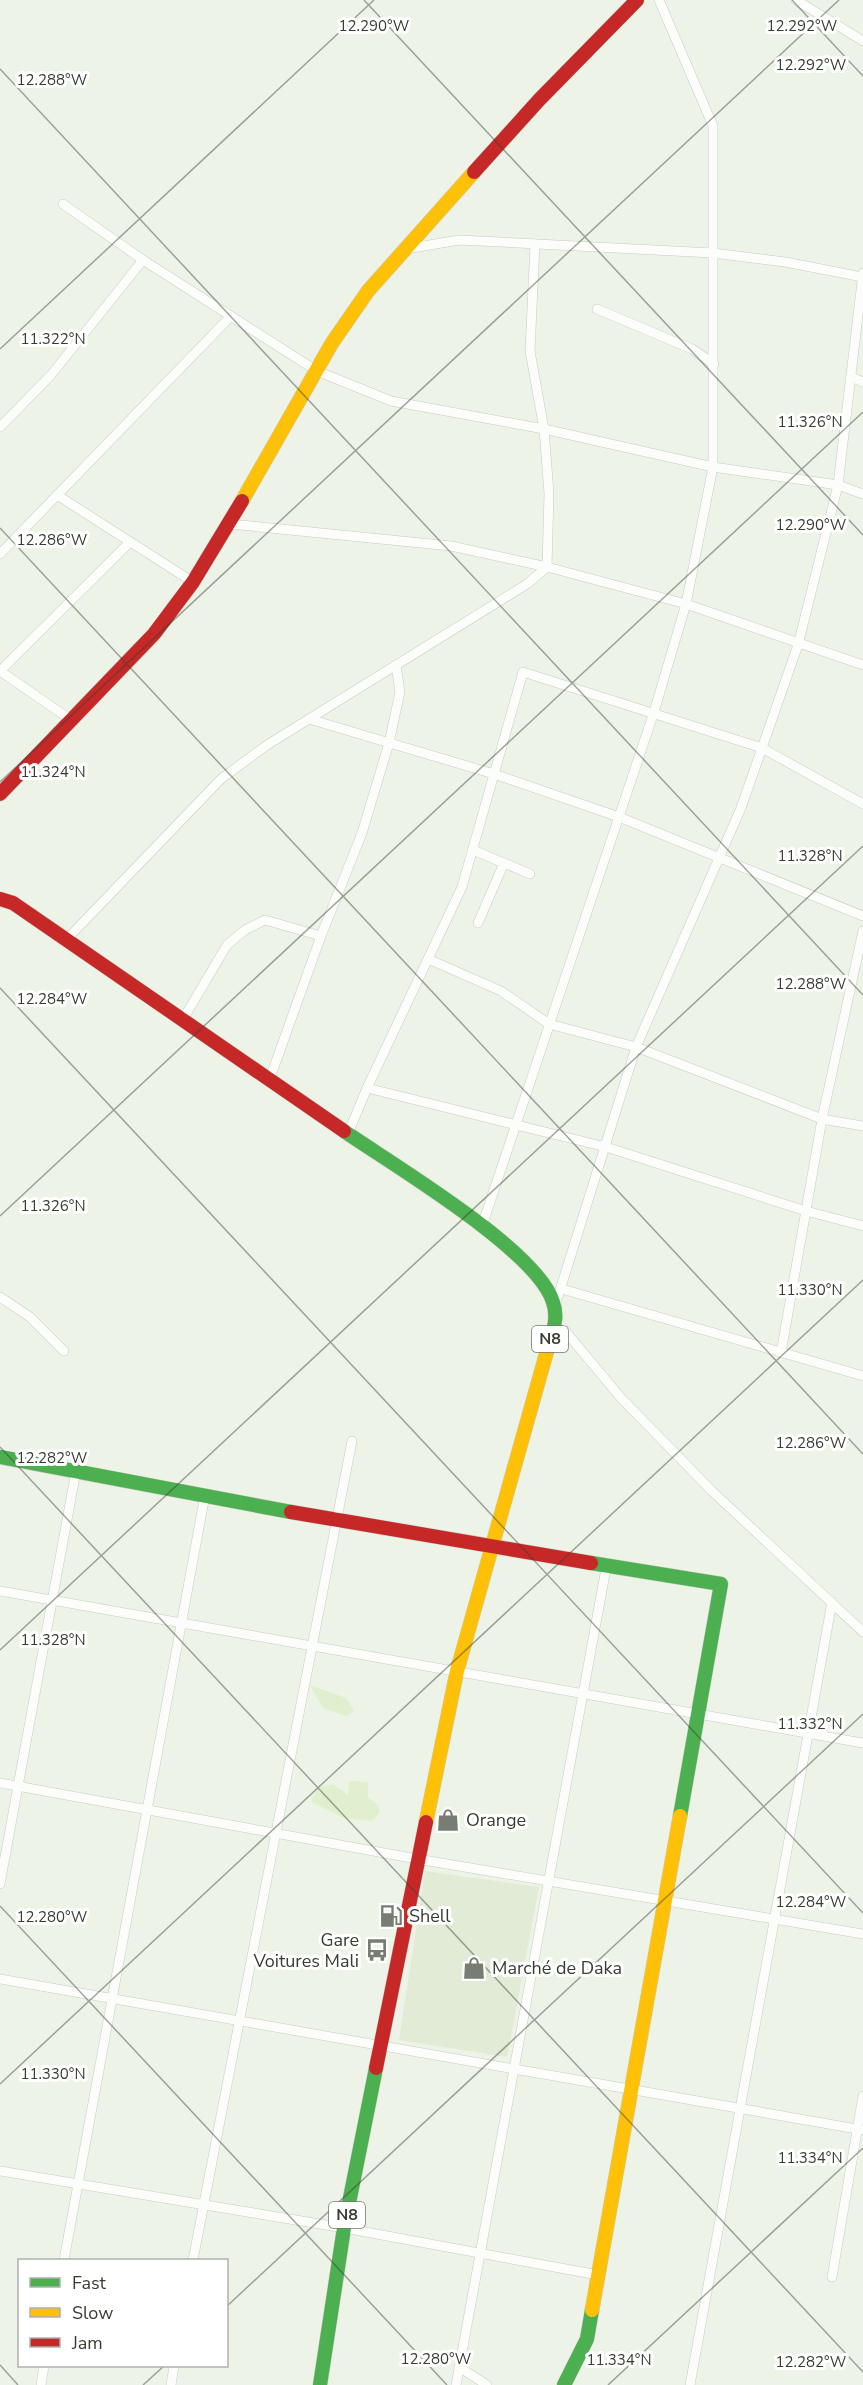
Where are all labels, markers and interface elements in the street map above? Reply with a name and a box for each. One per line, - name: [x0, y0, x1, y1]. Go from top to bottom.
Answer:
- text: 12.290°W: [339, 16, 410, 36]
- text: 12.292°W: [767, 16, 838, 36]
- text: 12.292°W: [776, 55, 847, 75]
- text: 12.288°W: [17, 70, 88, 90]
- text: 11.322°N: [20, 329, 86, 349]
- text: 11.326°N: [777, 412, 843, 432]
- text: 12.290°W: [776, 515, 847, 535]
- text: 12.286°W: [17, 530, 88, 550]
- text: 11.324°N: [20, 762, 86, 782]
- text: 11.328°N: [777, 846, 843, 866]
- text: 12.288°W: [776, 974, 847, 994]
- text: 12.284°W: [17, 989, 88, 1009]
- text: 11.326°N: [20, 1196, 86, 1216]
- text: 11.330°N: [777, 1280, 843, 1300]
- road number: N8: [532, 1326, 568, 1352]
- text: 12.286°W: [776, 1433, 847, 1453]
- text: 12.282°W: [17, 1448, 88, 1468]
- text: 11.328°N: [20, 1630, 86, 1650]
- text: 11.332°N: [777, 1714, 843, 1734]
- shop icon: Orange: [435, 1807, 461, 1833]
- place label: Orange: [466, 1808, 526, 1832]
- text: 12.284°W: [776, 1892, 847, 1912]
- fuel station icon: Shell: [378, 1903, 404, 1929]
- place label: Shell: [409, 1904, 451, 1928]
- text: 12.280°W: [17, 1907, 88, 1927]
- place label: Gare Voitures Mali: [252, 1928, 359, 1973]
- bus stop icon: Gare Voitures Mali: [364, 1937, 390, 1963]
- shop icon: Marché de Daka: [461, 1955, 487, 1981]
- place label: Marché de Daka: [492, 1956, 622, 1980]
- text: 11.330°N: [20, 2064, 86, 2084]
- text: 11.334°N: [777, 2148, 843, 2168]
- road number: N8: [329, 2202, 365, 2228]
- legend: [18, 2259, 228, 2367]
- text: Fast: [72, 2271, 107, 2295]
- text: Slow: [72, 2301, 113, 2325]
- text: Jam: [71, 2331, 103, 2355]
- text: 12.280°W: [401, 2349, 472, 2369]
- text: 11.334°N: [586, 2350, 652, 2370]
- text: 12.282°W: [776, 2352, 847, 2372]

